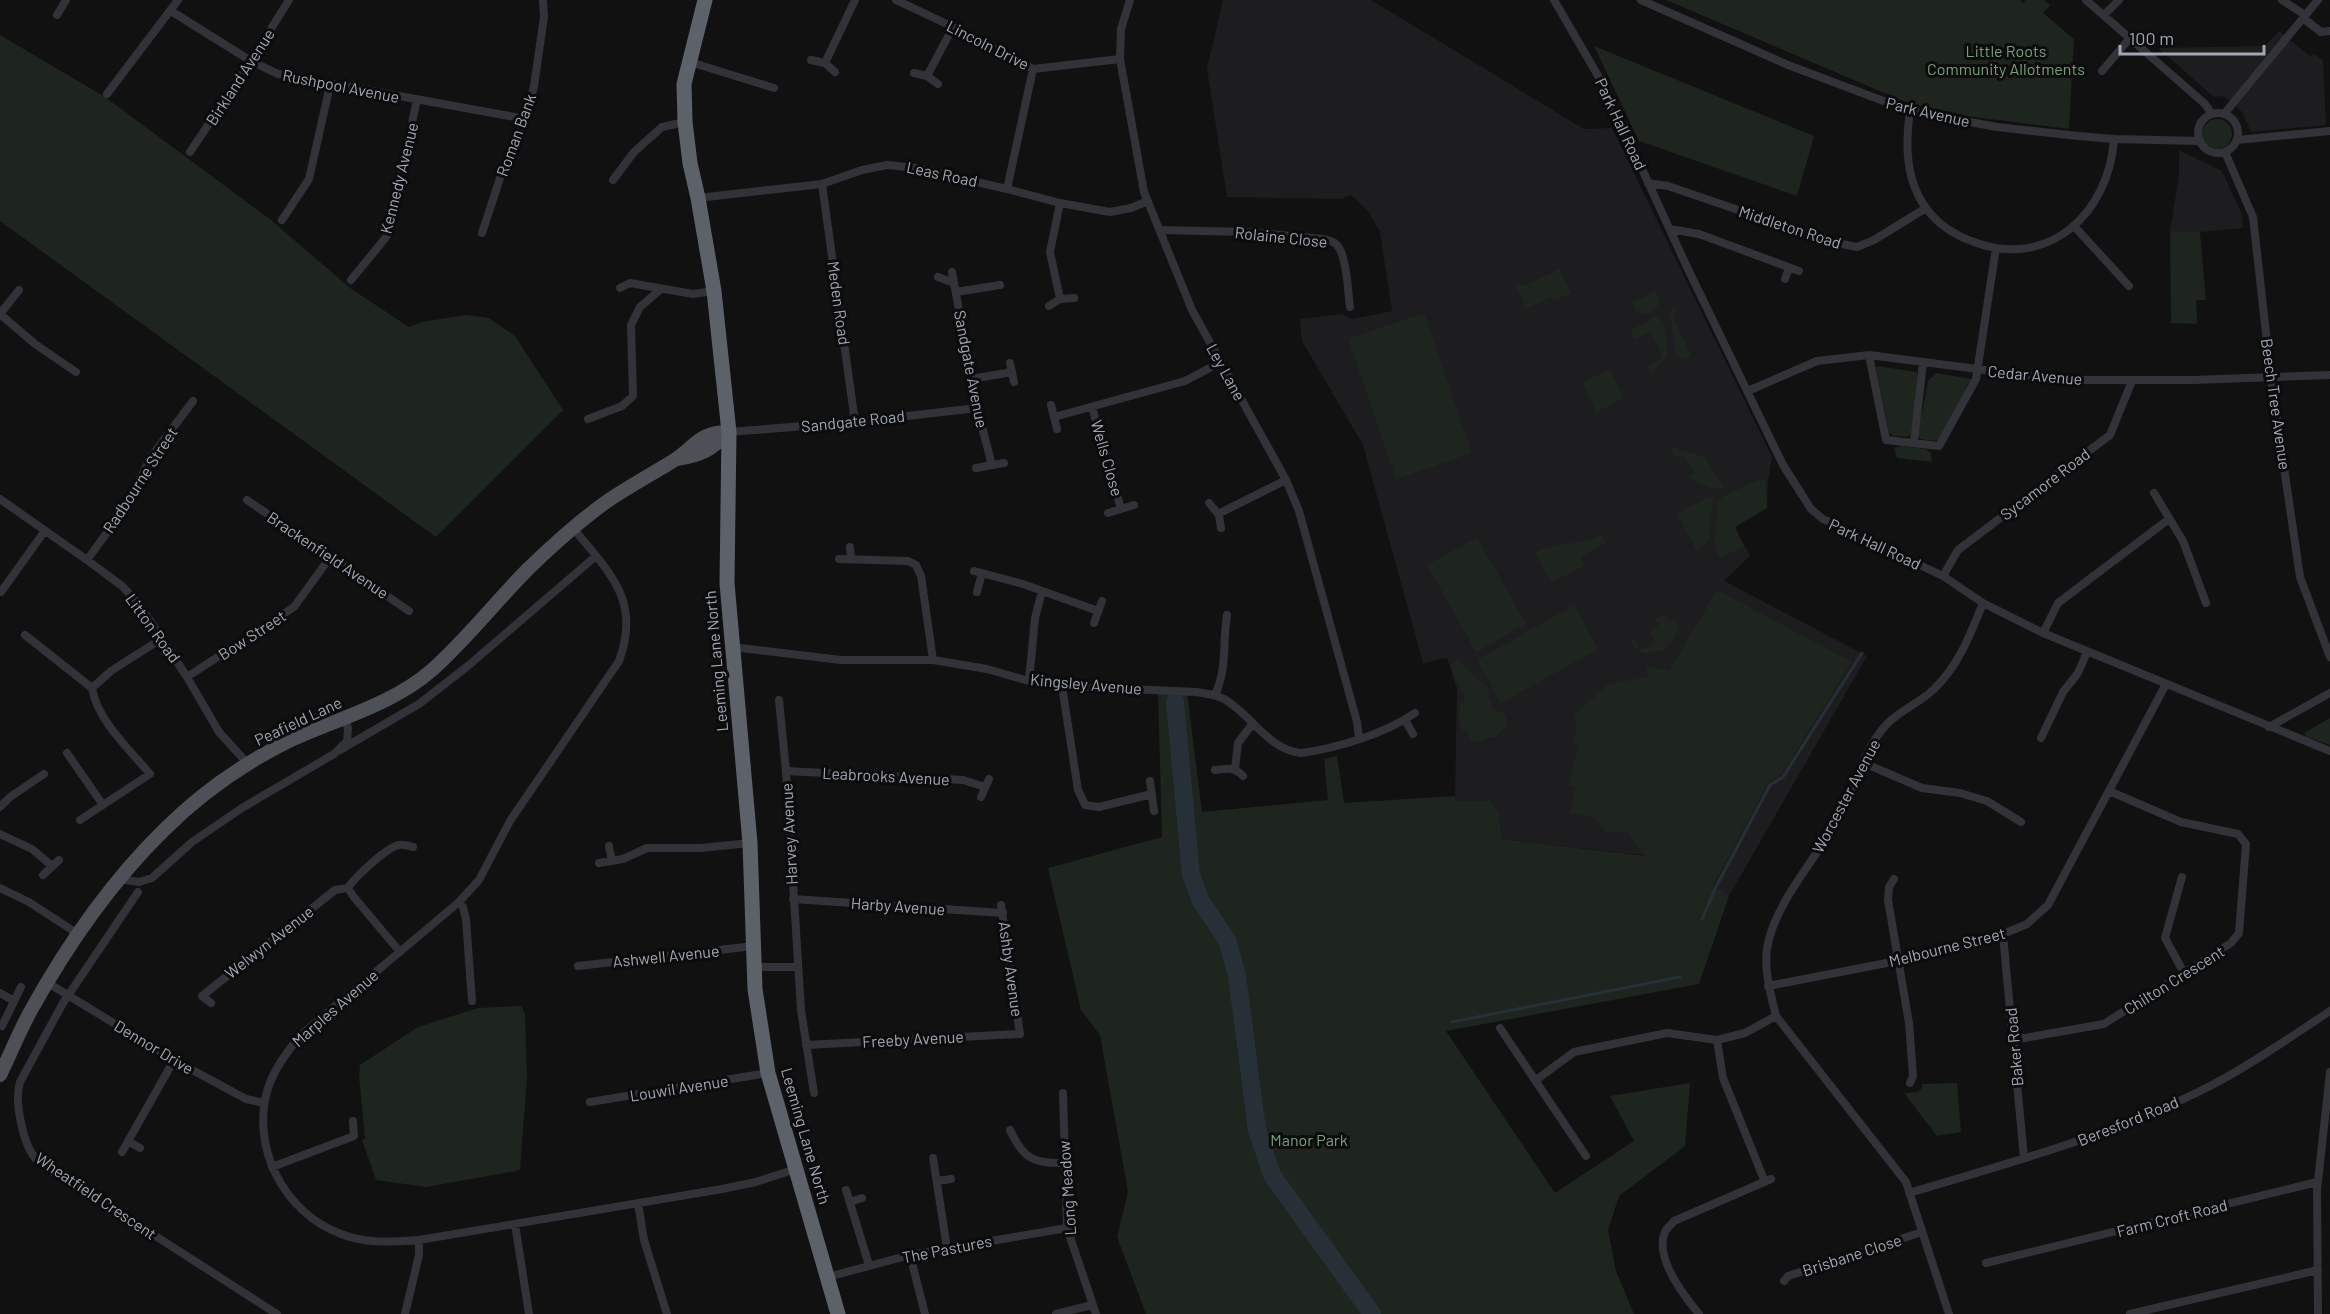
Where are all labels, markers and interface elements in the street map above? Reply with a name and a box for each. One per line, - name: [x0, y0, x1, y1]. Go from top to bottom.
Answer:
- street label: Lincoln Drive: [944, 16, 1033, 73]
- scale bar: [2120, 18, 2264, 56]
- street label: Birkland Avenue: [201, 25, 278, 128]
- text: 100 m: [2129, 27, 2174, 49]
- park label: Little Roots Community Allotments: [1927, 41, 2085, 78]
- street label: Rushpool Avenue: [281, 65, 401, 106]
- street label: Park Hall Road: [1592, 75, 1651, 173]
- street label: Roman Bank: [492, 91, 539, 179]
- street label: Park Avenue: [1884, 93, 1972, 130]
- street label: Kennedy Avenue: [376, 120, 422, 235]
- street label: Leas Road: [905, 157, 979, 190]
- street label: Middleton Road: [1737, 201, 1844, 252]
- street label: Rolaine Close: [1234, 222, 1328, 251]
- street label: Meden Road: [824, 260, 855, 346]
- street label: Sandgate Avenue: [951, 308, 992, 429]
- street label: Beech Tree Avenue: [2258, 337, 2295, 471]
- street label: Ley Lane: [1203, 340, 1250, 404]
- street label: Cedar Avenue: [1987, 361, 2083, 388]
- street label: Sandgate Road: [800, 406, 906, 435]
- street label: Wells Close: [1088, 418, 1127, 498]
- street label: Radbourne Street: [98, 423, 181, 536]
- street label: Sycamore Road: [1996, 444, 2093, 524]
- street label: Brackenfield Avenue: [264, 507, 392, 602]
- street label: Park Hall Road: [1826, 514, 1924, 573]
- street label: Litton Road: [122, 590, 185, 666]
- street label: Leeming Lane North: [700, 590, 731, 732]
- street label: Bow Street: [214, 606, 289, 663]
- street label: Kingsley Avenue: [1029, 669, 1143, 698]
- street label: Peafield Lane: [251, 692, 344, 749]
- street label: Worcester Avenue: [1808, 736, 1884, 856]
- street label: Leabrooks Avenue: [822, 763, 950, 788]
- street label: Harvey Avenue: [776, 783, 801, 885]
- street label: Harby Avenue: [850, 893, 946, 918]
- street label: Welwyn Avenue: [221, 901, 317, 982]
- street label: Ashby Avenue: [995, 920, 1028, 1018]
- street label: Melbourne Street: [1887, 923, 2007, 970]
- street label: Ashwell Avenue: [612, 940, 720, 971]
- street label: Chilton Crescent: [2120, 941, 2228, 1018]
- street label: Marples Avenue: [288, 965, 382, 1050]
- street label: Baker Road: [2001, 1007, 2026, 1087]
- street label: Dennor Drive: [111, 1016, 197, 1078]
- street label: Freeby Avenue: [862, 1026, 964, 1051]
- street label: Leeming Lane North: [778, 1065, 835, 1206]
- street label: Louwil Avenue: [628, 1070, 730, 1105]
- street label: Beresford Road: [2075, 1092, 2181, 1149]
- park label: Manor Park: [1270, 1130, 1348, 1149]
- street label: Long Meadow: [1054, 1140, 1079, 1236]
- street label: Wheatfield Crescent: [32, 1148, 160, 1243]
- street label: Farm Croft Road: [2115, 1195, 2229, 1240]
- street label: Brisbane Close: [1800, 1230, 1904, 1279]
- street label: The Pastures: [900, 1231, 993, 1267]

